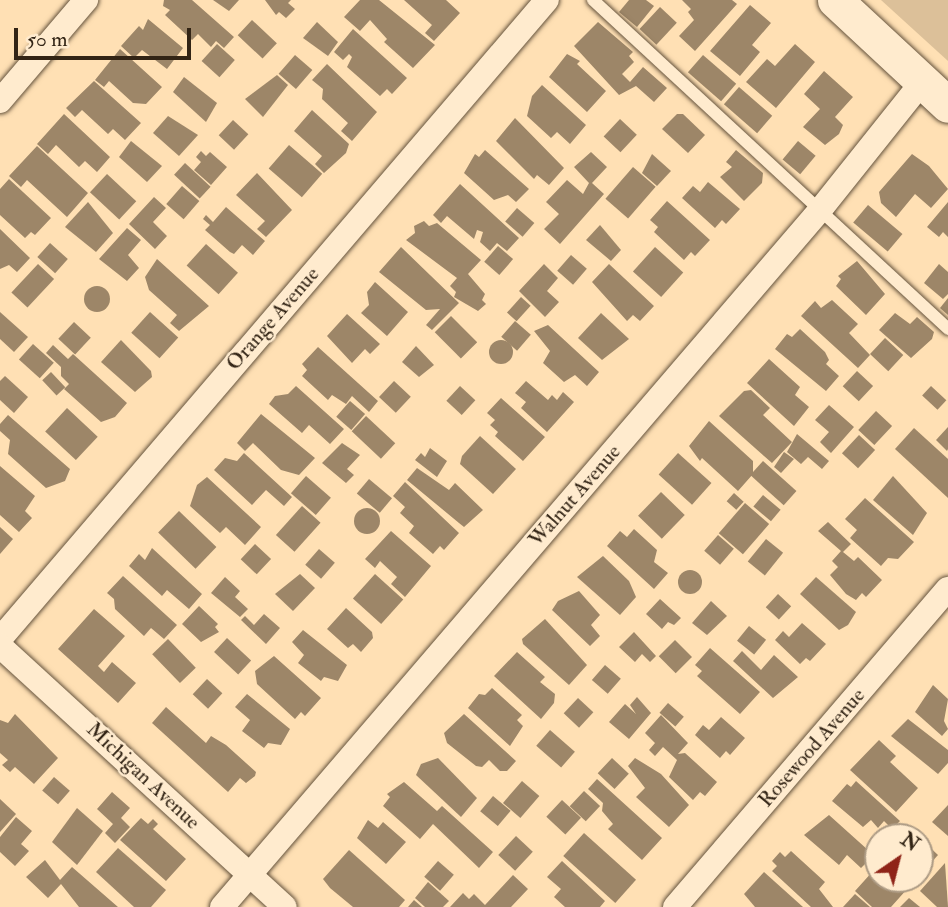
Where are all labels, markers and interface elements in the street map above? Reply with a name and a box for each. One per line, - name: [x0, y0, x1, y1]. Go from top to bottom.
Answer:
- scale bar: [18, 14, 194, 58]
- text: 50 m: [27, 26, 68, 53]
- street label: Orange Avenue: [221, 262, 325, 376]
- street label: Walnut Avenue: [524, 440, 626, 552]
- street label: Rosewood Avenue: [753, 683, 871, 813]
- street label: Michigan Avenue: [81, 717, 205, 835]
- north arrow: [864, 823, 934, 893]
- text: N: [896, 828, 924, 857]

